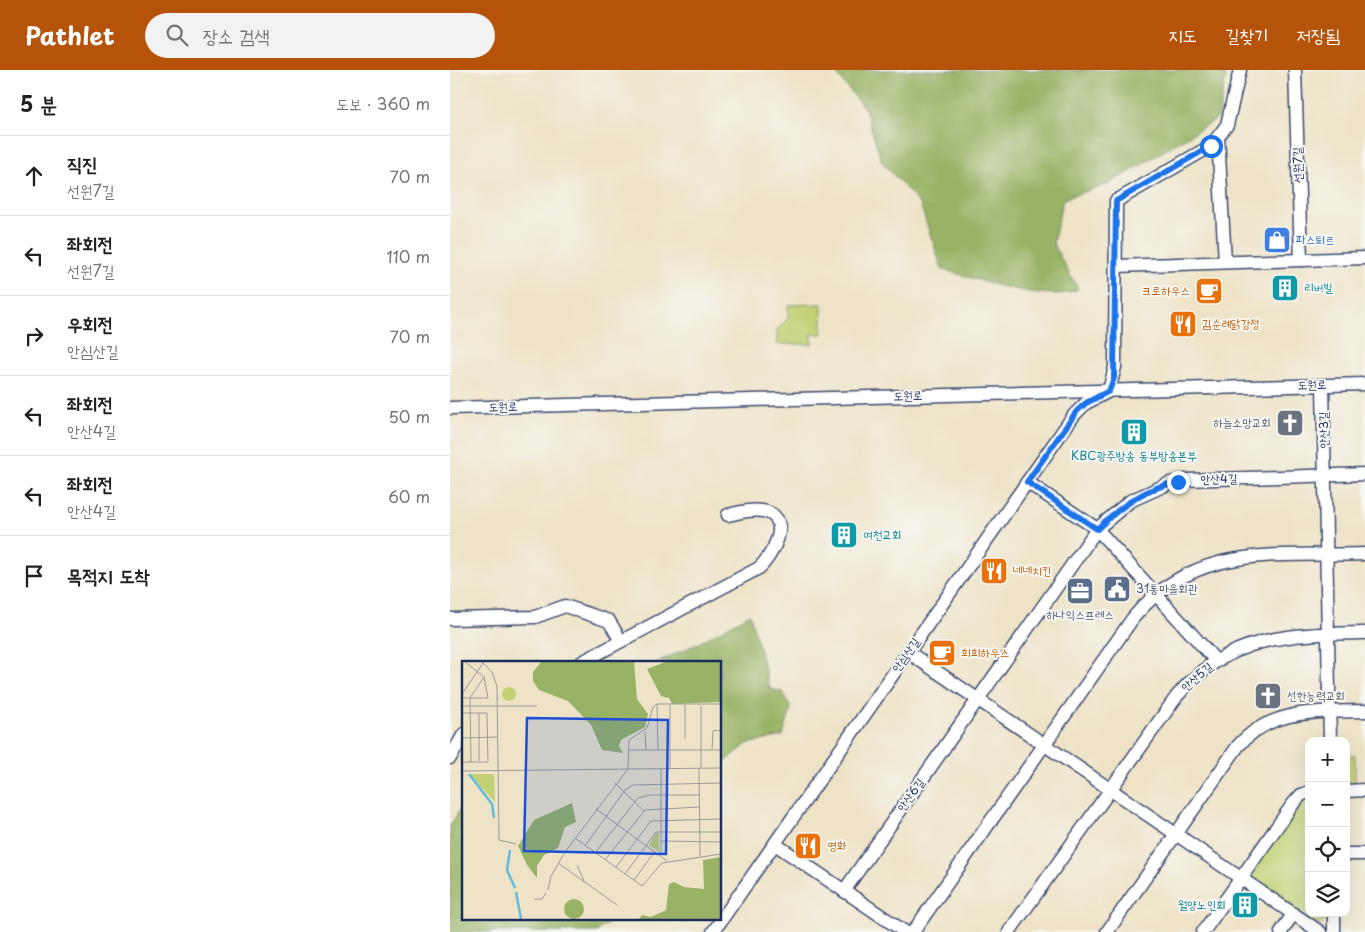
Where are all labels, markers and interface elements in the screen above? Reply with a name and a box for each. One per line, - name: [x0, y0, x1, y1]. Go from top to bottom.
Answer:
- search box: [145, 13, 495, 58]
- text: Pathlet: [25, 17, 115, 53]
- icon: search: [163, 21, 191, 49]
- text: 장소 검색: [203, 21, 270, 49]
- text: 지도: [1168, 21, 1197, 48]
- text: 길찾기: [1225, 21, 1269, 48]
- text: 저장됨: [1297, 21, 1340, 48]
- text: 5 분: [20, 87, 57, 119]
- text: 도보 · 360 m: [336, 91, 430, 115]
- route start: [1200, 135, 1223, 158]
- street label: 선원7길: [1287, 146, 1307, 183]
- text: 직진: [67, 149, 98, 177]
- icon: ahead: [20, 162, 48, 190]
- text: 70 m: [390, 164, 430, 188]
- text: 선원7길: [67, 178, 115, 202]
- shop icon: 파스퇴르: [1262, 225, 1292, 255]
- text: 좌회전: [67, 229, 113, 257]
- place label: 파스퇴르: [1296, 230, 1335, 248]
- icon: left: [20, 242, 48, 270]
- text: 110 m: [387, 244, 430, 268]
- text: 선원7길: [67, 258, 115, 282]
- building icon: 리버빌: [1270, 273, 1300, 303]
- cafe icon: 크로하우스: [1194, 276, 1224, 306]
- place label: 리버빌: [1304, 278, 1333, 296]
- place label: 크로하우스: [1142, 281, 1190, 299]
- text: 우회전: [67, 309, 113, 337]
- restaurant icon: 김순례닭강정: [1168, 309, 1198, 339]
- place label: 김순례닭강정: [1202, 314, 1260, 332]
- icon: right: [20, 322, 48, 350]
- text: 70 m: [390, 324, 430, 348]
- text: 안심산길: [67, 338, 119, 362]
- street label: 도원로: [1297, 375, 1327, 394]
- street label: 도원로: [893, 386, 923, 405]
- text: 좌회전: [67, 389, 113, 417]
- street label: 도원로: [488, 397, 518, 416]
- icon: left: [20, 402, 48, 430]
- text: 50 m: [389, 404, 430, 428]
- church icon: 하늘소망교회: [1275, 408, 1305, 438]
- street label: 안산3길: [1314, 411, 1332, 449]
- place label: 하늘소망교회: [1213, 413, 1271, 431]
- building icon: KBC광주방송 동부방송본부: [1119, 417, 1149, 447]
- text: 안산4길: [67, 418, 116, 442]
- place label: KBC광주방송 동부방송본부: [1071, 446, 1197, 464]
- street label: 안산4길: [1200, 468, 1238, 488]
- text: 좌회전: [67, 469, 113, 497]
- route end: [1167, 471, 1190, 494]
- icon: left: [20, 482, 48, 510]
- text: 60 m: [388, 484, 430, 508]
- text: 안산4길: [67, 498, 116, 522]
- building icon: 여천교회: [829, 520, 859, 550]
- place label: 여천교회: [863, 525, 902, 543]
- restaurant icon: 네네치킨: [979, 556, 1009, 586]
- text: 목적지 도착: [67, 561, 150, 589]
- place label: 네네치킨: [1013, 561, 1052, 579]
- icon: arrive: [20, 562, 48, 590]
- public building icon: 31통마을회관: [1102, 574, 1132, 604]
- office icon: 하나익스프레스: [1065, 576, 1095, 606]
- place label: 31통마을회관: [1136, 579, 1198, 597]
- place label: 하나익스프레스: [1046, 605, 1114, 623]
- street label: 안심산길: [887, 633, 924, 675]
- cafe icon: 희희하우스: [927, 638, 957, 668]
- place label: 희희하우스: [961, 643, 1009, 661]
- street label: 안산5길: [1177, 657, 1216, 695]
- inset map: [462, 661, 721, 920]
- church icon: 선한능력교회: [1253, 681, 1283, 711]
- place label: 선한능력교회: [1287, 686, 1345, 704]
- map controls: [1305, 737, 1350, 917]
- button: +: [1305, 737, 1350, 782]
- street label: 안산6길: [892, 774, 928, 815]
- button: −: [1305, 782, 1350, 827]
- button: locate: [1305, 827, 1350, 872]
- restaurant icon: 영화: [793, 831, 823, 861]
- place label: 영화: [827, 836, 847, 854]
- button: layers: [1305, 872, 1350, 917]
- building icon: 월양노인회: [1230, 890, 1260, 920]
- place label: 월양노인회: [1178, 895, 1226, 913]

